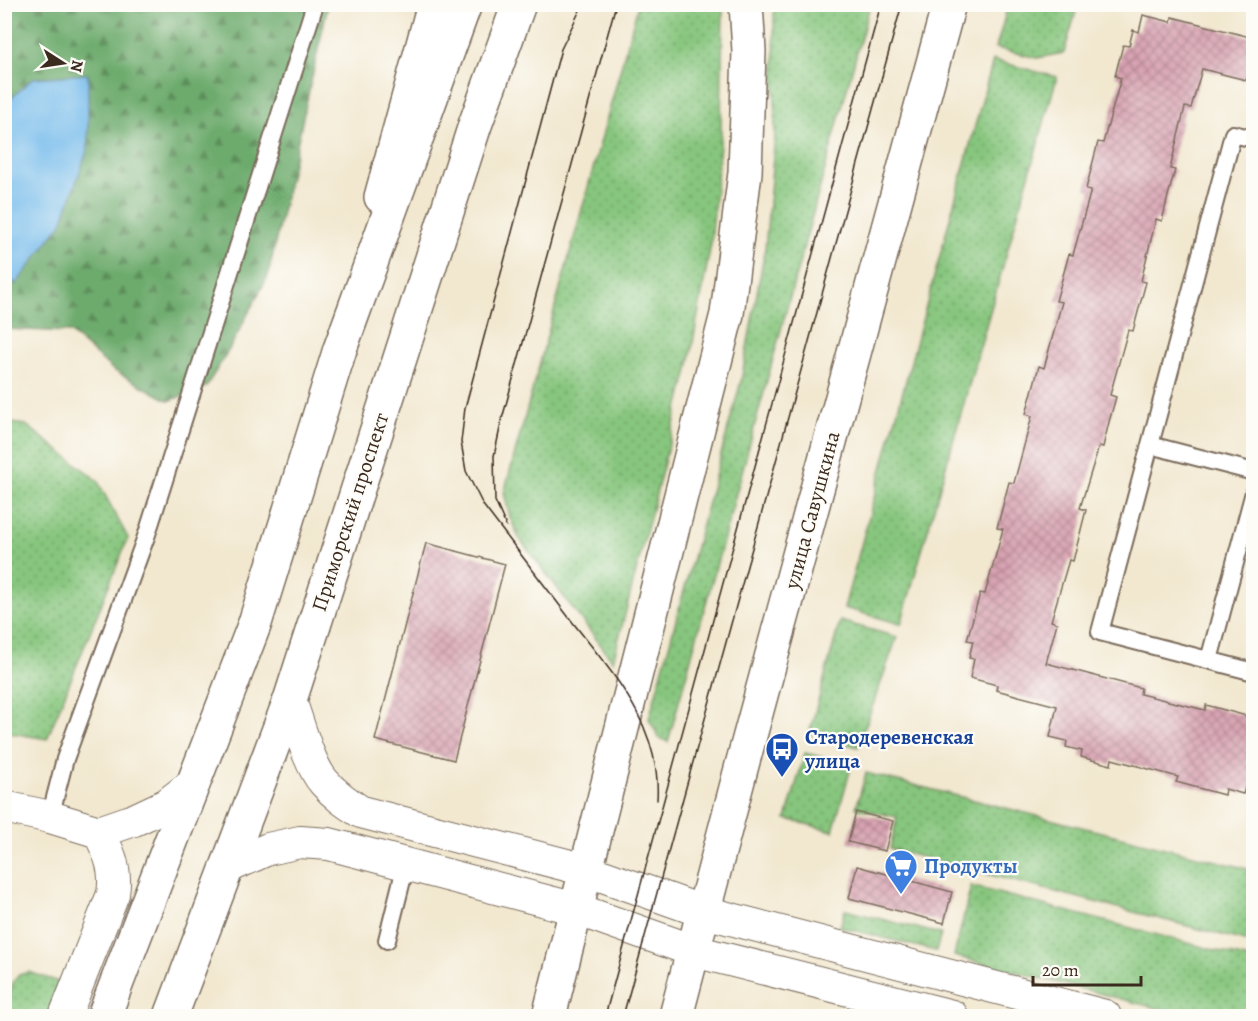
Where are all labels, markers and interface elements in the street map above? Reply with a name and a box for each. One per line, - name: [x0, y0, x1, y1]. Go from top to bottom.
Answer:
- north arrow: [33, 33, 93, 93]
- text: N: [65, 58, 89, 74]
- street label: Приморский проспект: [305, 409, 395, 615]
- street label: улица Савушкина: [777, 428, 847, 593]
- place label: Стародеревенская улица: [804, 723, 974, 775]
- bus stop icon: Стародеревенская улица: [764, 731, 800, 778]
- supermarket icon: Продукты: [883, 848, 919, 895]
- place label: Продукты: [924, 852, 1018, 880]
- scale bar: [1033, 949, 1141, 987]
- text: 20 m: [1042, 958, 1079, 982]

